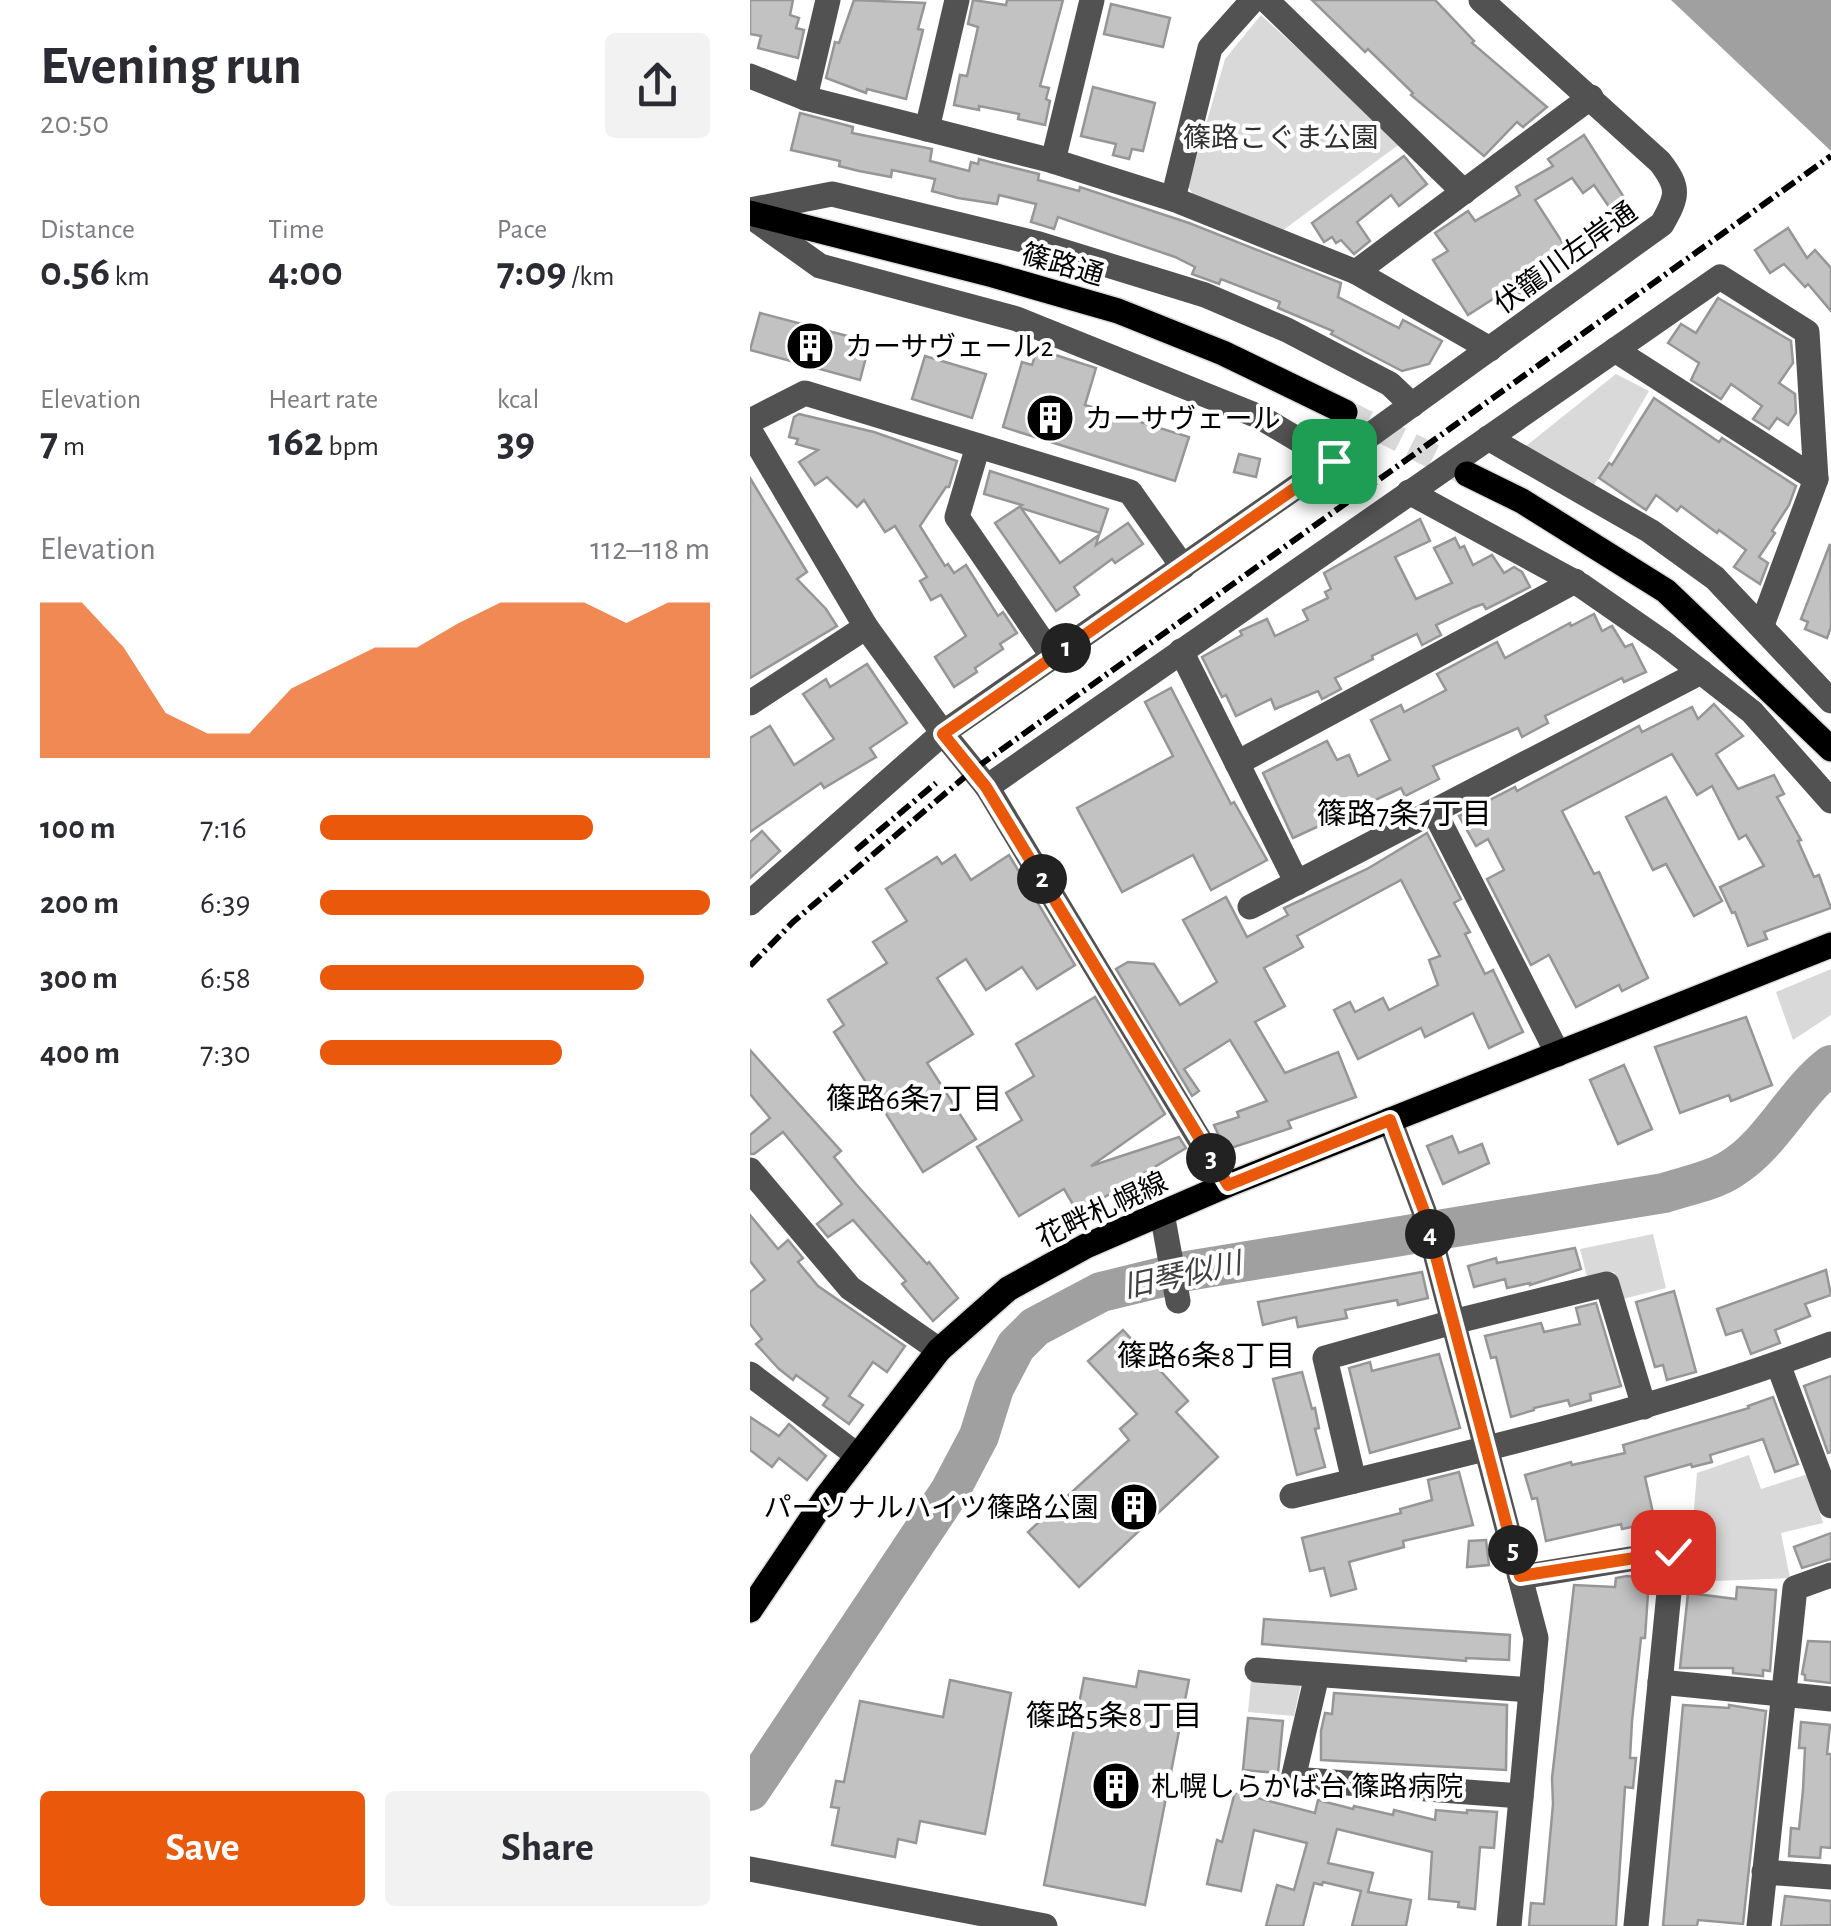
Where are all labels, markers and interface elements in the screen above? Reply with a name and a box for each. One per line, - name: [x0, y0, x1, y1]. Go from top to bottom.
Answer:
- button: share: [605, 33, 710, 138]
- text: Evening run: [40, 39, 302, 94]
- text: 20:50: [40, 107, 109, 139]
- park label: 篠路こぐま公園: [1183, 123, 1379, 153]
- street label: 伏籠川左岸通: [1489, 196, 1642, 319]
- text: Distance: [40, 216, 135, 244]
- text: Time: [268, 216, 324, 244]
- text: Pace: [497, 216, 547, 244]
- street label: 篠路通: [1018, 239, 1107, 291]
- text: 0.56: [40, 251, 110, 293]
- text: 4:00: [268, 251, 343, 293]
- text: 7:09: [497, 251, 567, 293]
- text: km: [110, 263, 150, 291]
- text: /km: [567, 263, 614, 291]
- building icon: カーサヴェール2: [784, 320, 836, 372]
- place label: カーサヴェール2: [845, 332, 1053, 362]
- text: Elevation: [40, 386, 141, 414]
- text: Heart rate: [268, 386, 378, 414]
- text: kcal: [497, 386, 539, 414]
- building icon: カーサヴェール: [1024, 392, 1076, 444]
- place label: カーサヴェール: [1085, 404, 1280, 434]
- pin: [1292, 419, 1377, 504]
- text: 7: [40, 421, 58, 463]
- text: 162: [268, 421, 324, 463]
- text: 39: [497, 421, 535, 463]
- text: m: [58, 433, 85, 461]
- text: bpm: [324, 433, 379, 461]
- icon: arrive: [1307, 434, 1362, 489]
- text: Elevation: [40, 533, 156, 565]
- text: 112–118 m: [590, 533, 710, 565]
- pin: 1: [1041, 623, 1091, 673]
- text: 1: [1061, 634, 1071, 662]
- district label: 篠路7条7丁目: [1316, 798, 1492, 830]
- text: 100 m: [40, 812, 116, 844]
- text: 7:16: [200, 812, 247, 844]
- pin: 2: [1017, 854, 1067, 904]
- text: 2: [1035, 865, 1049, 893]
- text: 200 m: [40, 887, 119, 919]
- text: 6:39: [200, 887, 251, 919]
- text: 300 m: [40, 962, 118, 994]
- text: 6:58: [200, 962, 251, 994]
- text: 400 m: [40, 1037, 120, 1069]
- text: 7:30: [200, 1037, 251, 1069]
- district label: 篠路6条7丁目: [826, 1083, 1002, 1115]
- pin: 3: [1186, 1133, 1236, 1183]
- text: 3: [1205, 1144, 1217, 1172]
- street label: 花畔札幌線: [1033, 1167, 1172, 1253]
- pin: 4: [1405, 1209, 1455, 1259]
- text: 4: [1423, 1220, 1437, 1248]
- water label: 旧琴似川: [1120, 1246, 1247, 1303]
- district label: 篠路6条8丁目: [1117, 1340, 1295, 1372]
- building icon: パーソナルハイツ篠路公園: [1108, 1481, 1160, 1533]
- place label: パーソナルハイツ篠路公園: [764, 1493, 1099, 1523]
- pin: [1631, 1510, 1716, 1595]
- pin: 5: [1488, 1525, 1538, 1575]
- icon: check: [1646, 1525, 1701, 1580]
- text: 5: [1507, 1536, 1519, 1564]
- district label: 篠路5条8丁目: [1026, 1700, 1202, 1732]
- building icon: 札幌しらかば台 篠路病院: [1090, 1760, 1142, 1812]
- place label: 札幌しらかば台 篠路病院: [1151, 1772, 1464, 1802]
- button: Save: [40, 1791, 365, 1906]
- button: Share: [385, 1791, 710, 1906]

